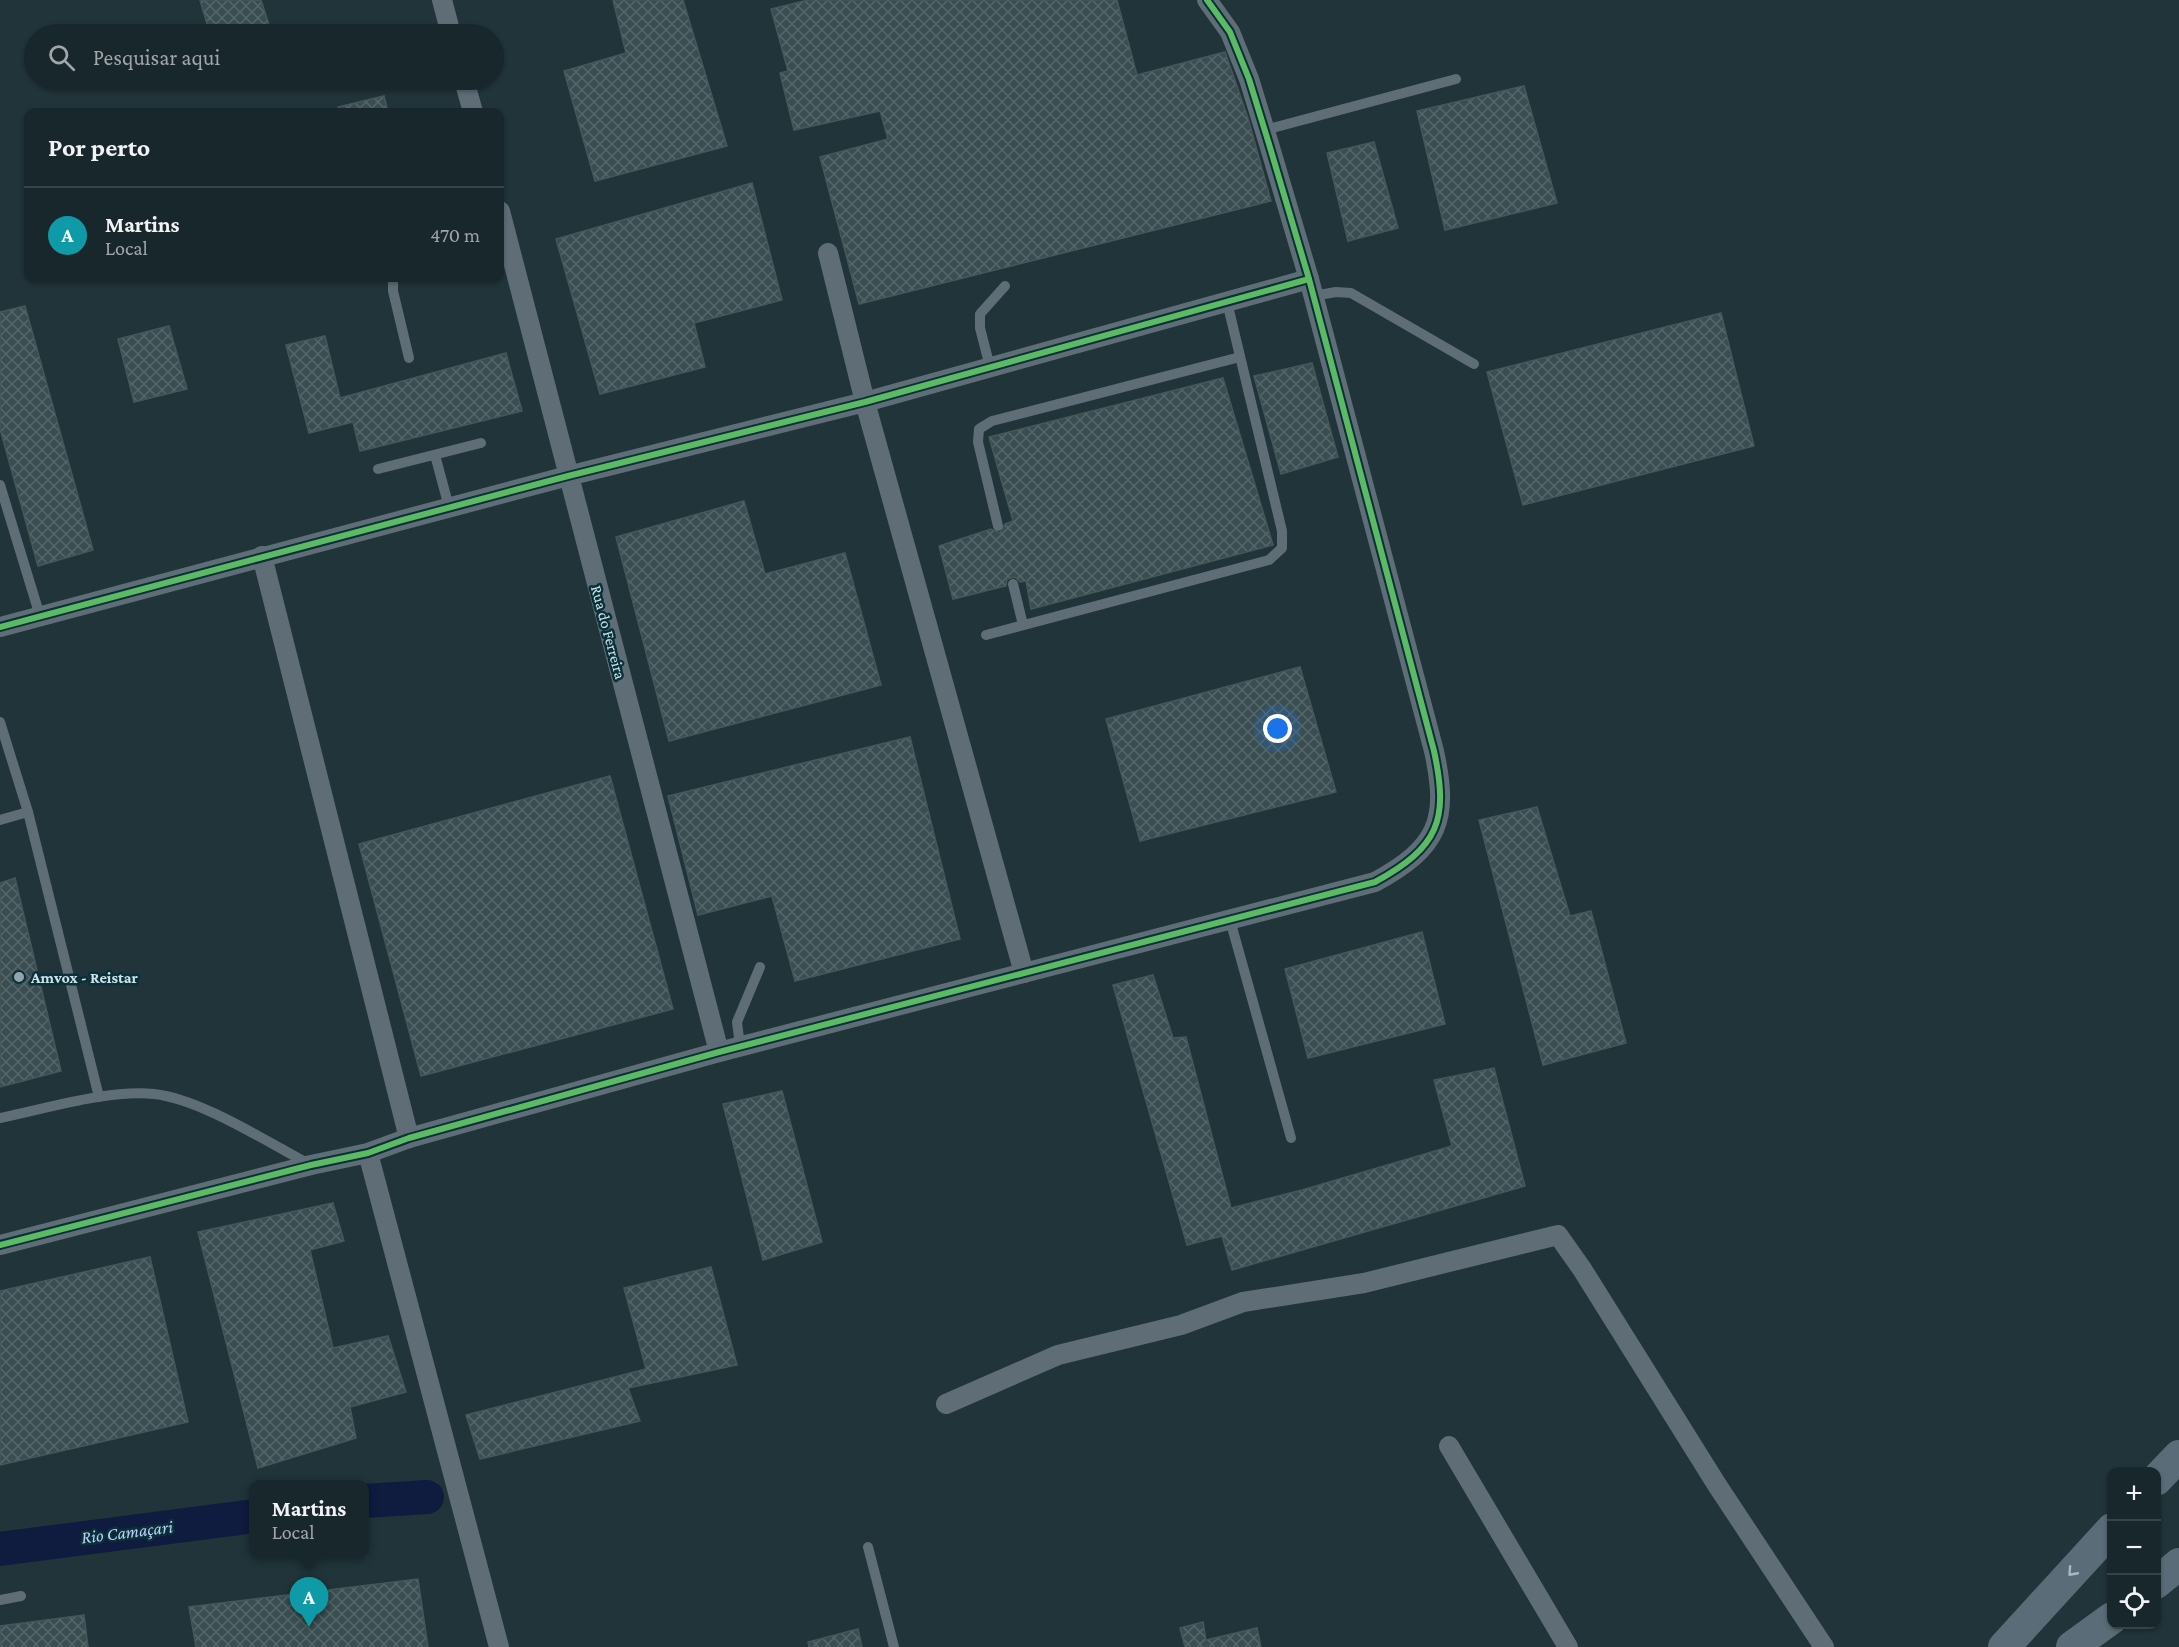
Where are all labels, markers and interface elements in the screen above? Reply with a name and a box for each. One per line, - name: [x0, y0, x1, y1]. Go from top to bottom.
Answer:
- search box: [24, 24, 504, 90]
- icon: search: [45, 41, 78, 74]
- text: Pesquisar aqui: [93, 45, 220, 70]
- text: Por perto: [48, 133, 150, 162]
- text: Martins: [105, 212, 180, 237]
- text: A: [62, 224, 73, 246]
- text: 470 m: [430, 224, 480, 246]
- text: Local: [105, 237, 148, 259]
- street label: Rua do Ferreira: [588, 583, 629, 682]
- your location: [1263, 714, 1292, 743]
- place label: Amvox - Reistar: [30, 969, 139, 986]
- marker: Amvox - Reistar: [12, 970, 26, 984]
- map controls: [2107, 1467, 2161, 1629]
- button: +: [2107, 1467, 2161, 1521]
- popup: [249, 1480, 369, 1558]
- text: Martins: [272, 1496, 346, 1521]
- water label: Rio Camaçari: [80, 1516, 174, 1548]
- text: Local: [272, 1521, 314, 1543]
- button: −: [2107, 1521, 2161, 1575]
- one-way arrow: [2068, 1565, 2079, 1576]
- button: locate: [2107, 1575, 2161, 1629]
- pin: A: [290, 1578, 328, 1627]

